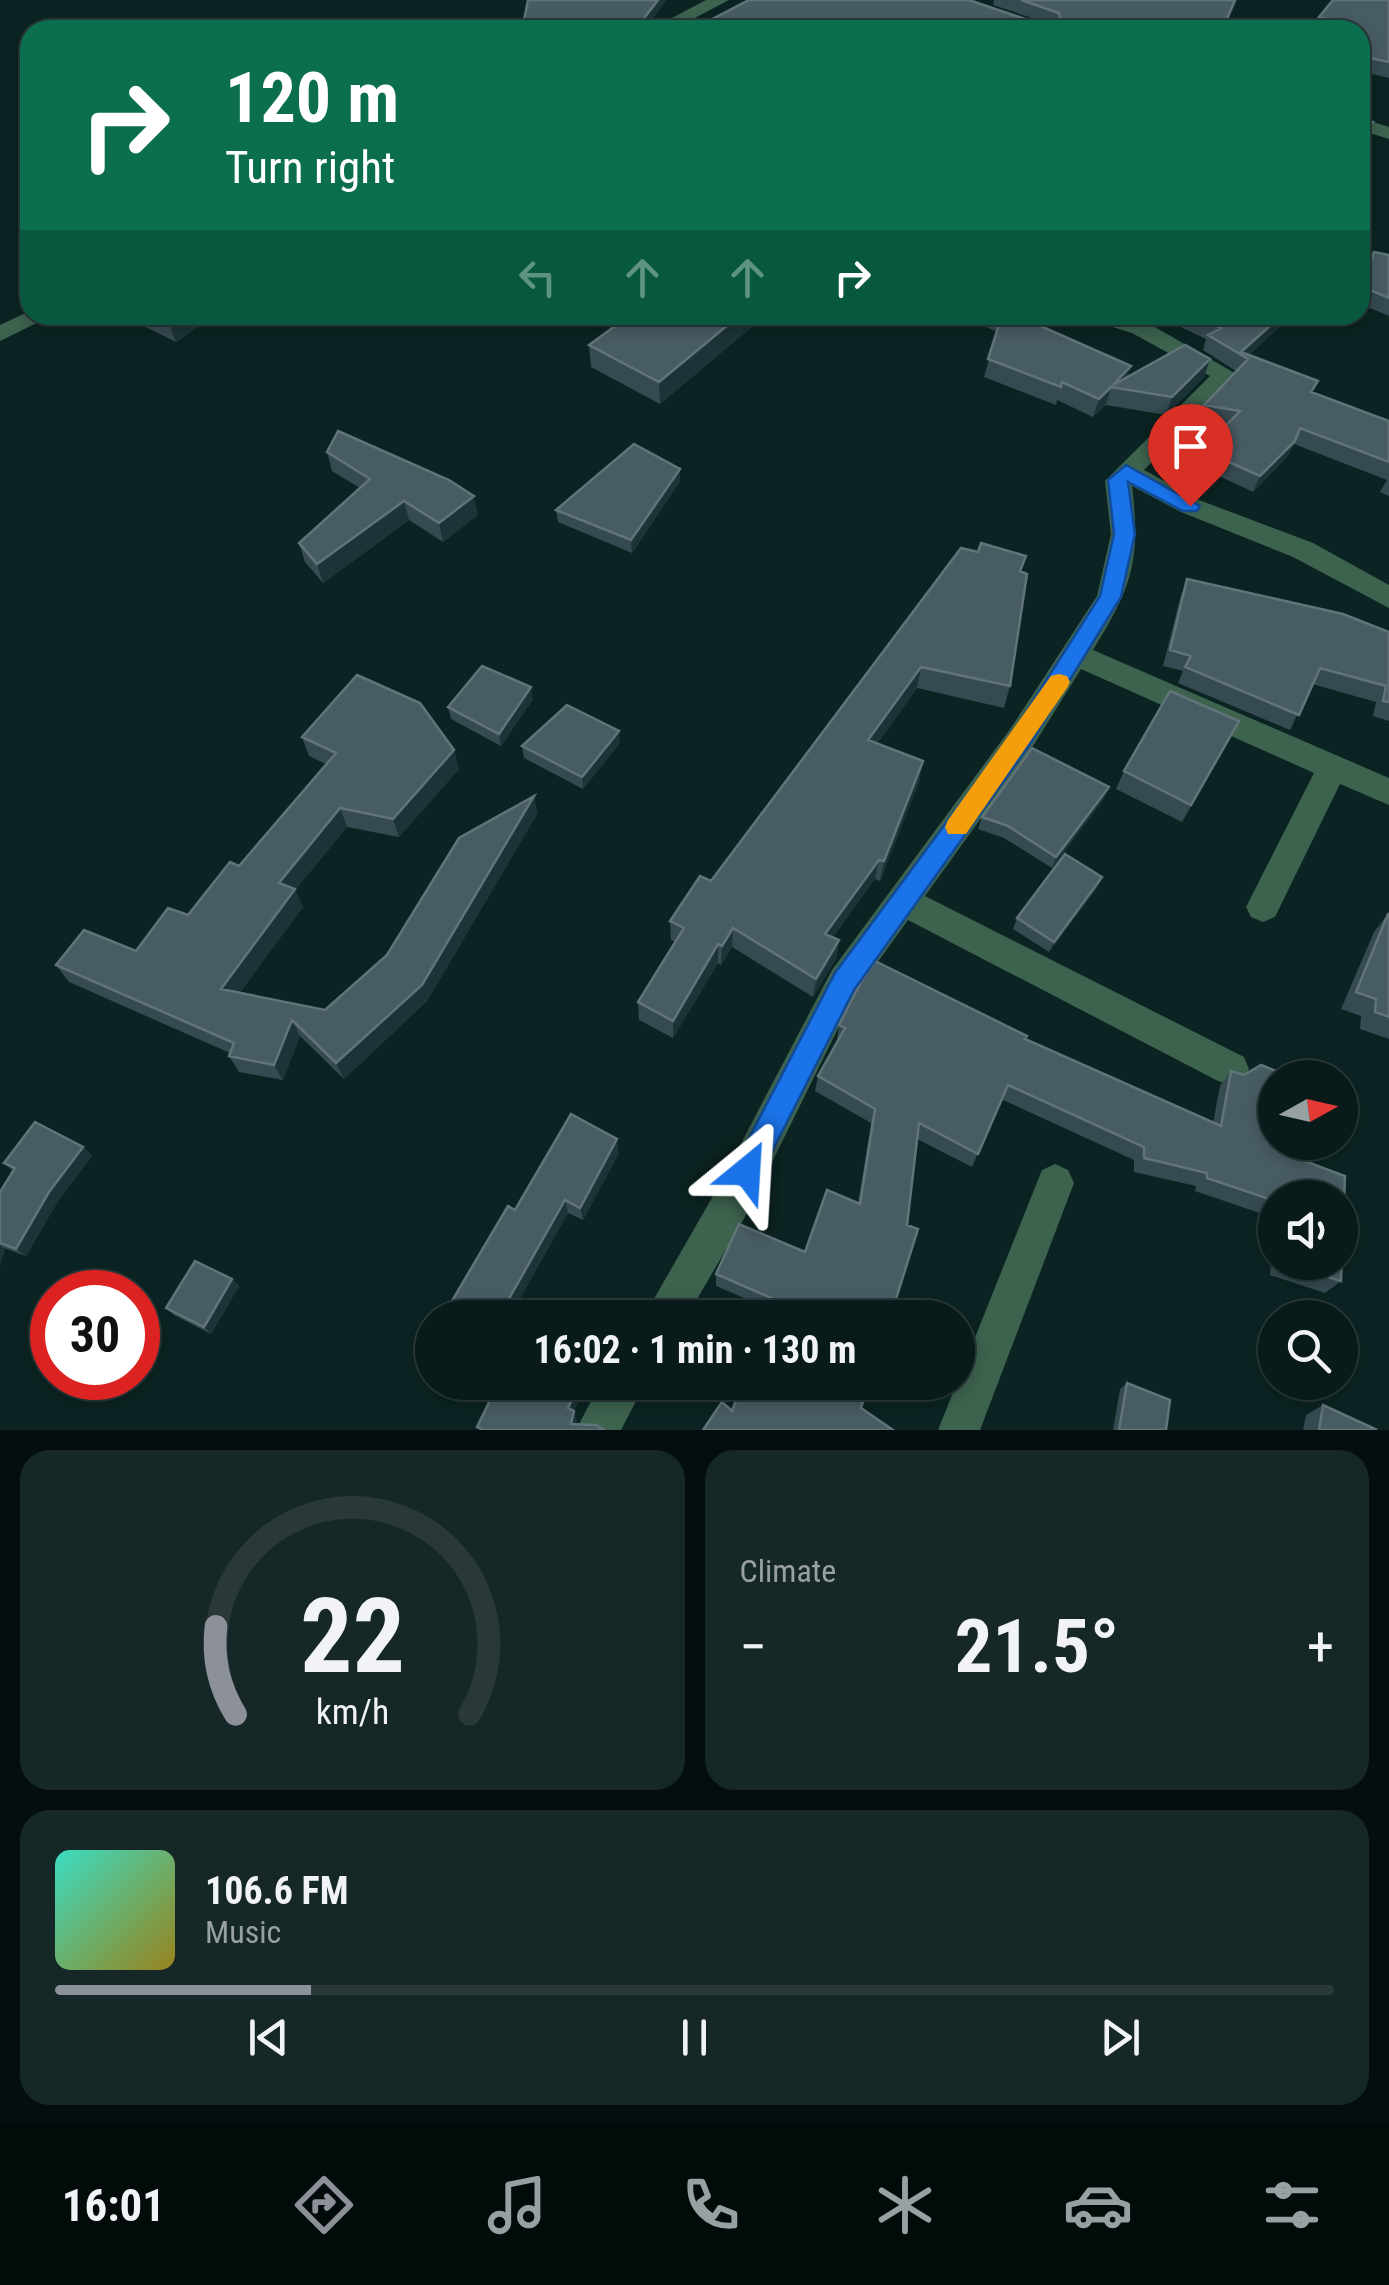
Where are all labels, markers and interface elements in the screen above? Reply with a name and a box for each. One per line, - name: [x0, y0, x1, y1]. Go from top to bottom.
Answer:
- text: 120 m: [225, 57, 399, 139]
- icon: right: [60, 60, 190, 190]
- text: Turn right: [225, 141, 395, 194]
- icon: left: [510, 250, 565, 305]
- icon: ahead: [615, 250, 670, 305]
- icon: ahead: [720, 250, 775, 305]
- icon: right: [825, 250, 880, 305]
- pin: [1148, 404, 1233, 507]
- icon: arrive: [1163, 419, 1218, 474]
- north arrow: [1258, 1060, 1358, 1160]
- map controls: [1258, 1060, 1358, 1400]
- position arrow: [695, 1119, 799, 1223]
- button: sound: [1258, 1180, 1358, 1280]
- speed limit sign: 30: [30, 1270, 160, 1400]
- button: search: [1258, 1300, 1358, 1400]
- text: 16:02 · 1 min · 130 m: [534, 1328, 856, 1372]
- text: Climate: [740, 1552, 836, 1590]
- text: 22: [300, 1576, 405, 1697]
- text: 21.5°: [955, 1602, 1119, 1690]
- text: −: [740, 1615, 767, 1679]
- text: +: [1307, 1615, 1334, 1679]
- text: km/h: [315, 1691, 389, 1733]
- text: 106.6 FM: [205, 1869, 349, 1913]
- text: Music: [205, 1913, 281, 1951]
- icon: previous: [241, 2010, 296, 2065]
- icon: pause: [667, 2010, 722, 2065]
- icon: next: [1093, 2010, 1148, 2065]
- icon: directions: [289, 2170, 359, 2240]
- icon: music: [482, 2170, 552, 2240]
- icon: phone: [676, 2170, 746, 2240]
- icon: climate: [870, 2170, 940, 2240]
- icon: car: [1063, 2170, 1133, 2240]
- icon: filters: [1257, 2170, 1327, 2240]
- text: 16:01: [62, 2179, 165, 2232]

